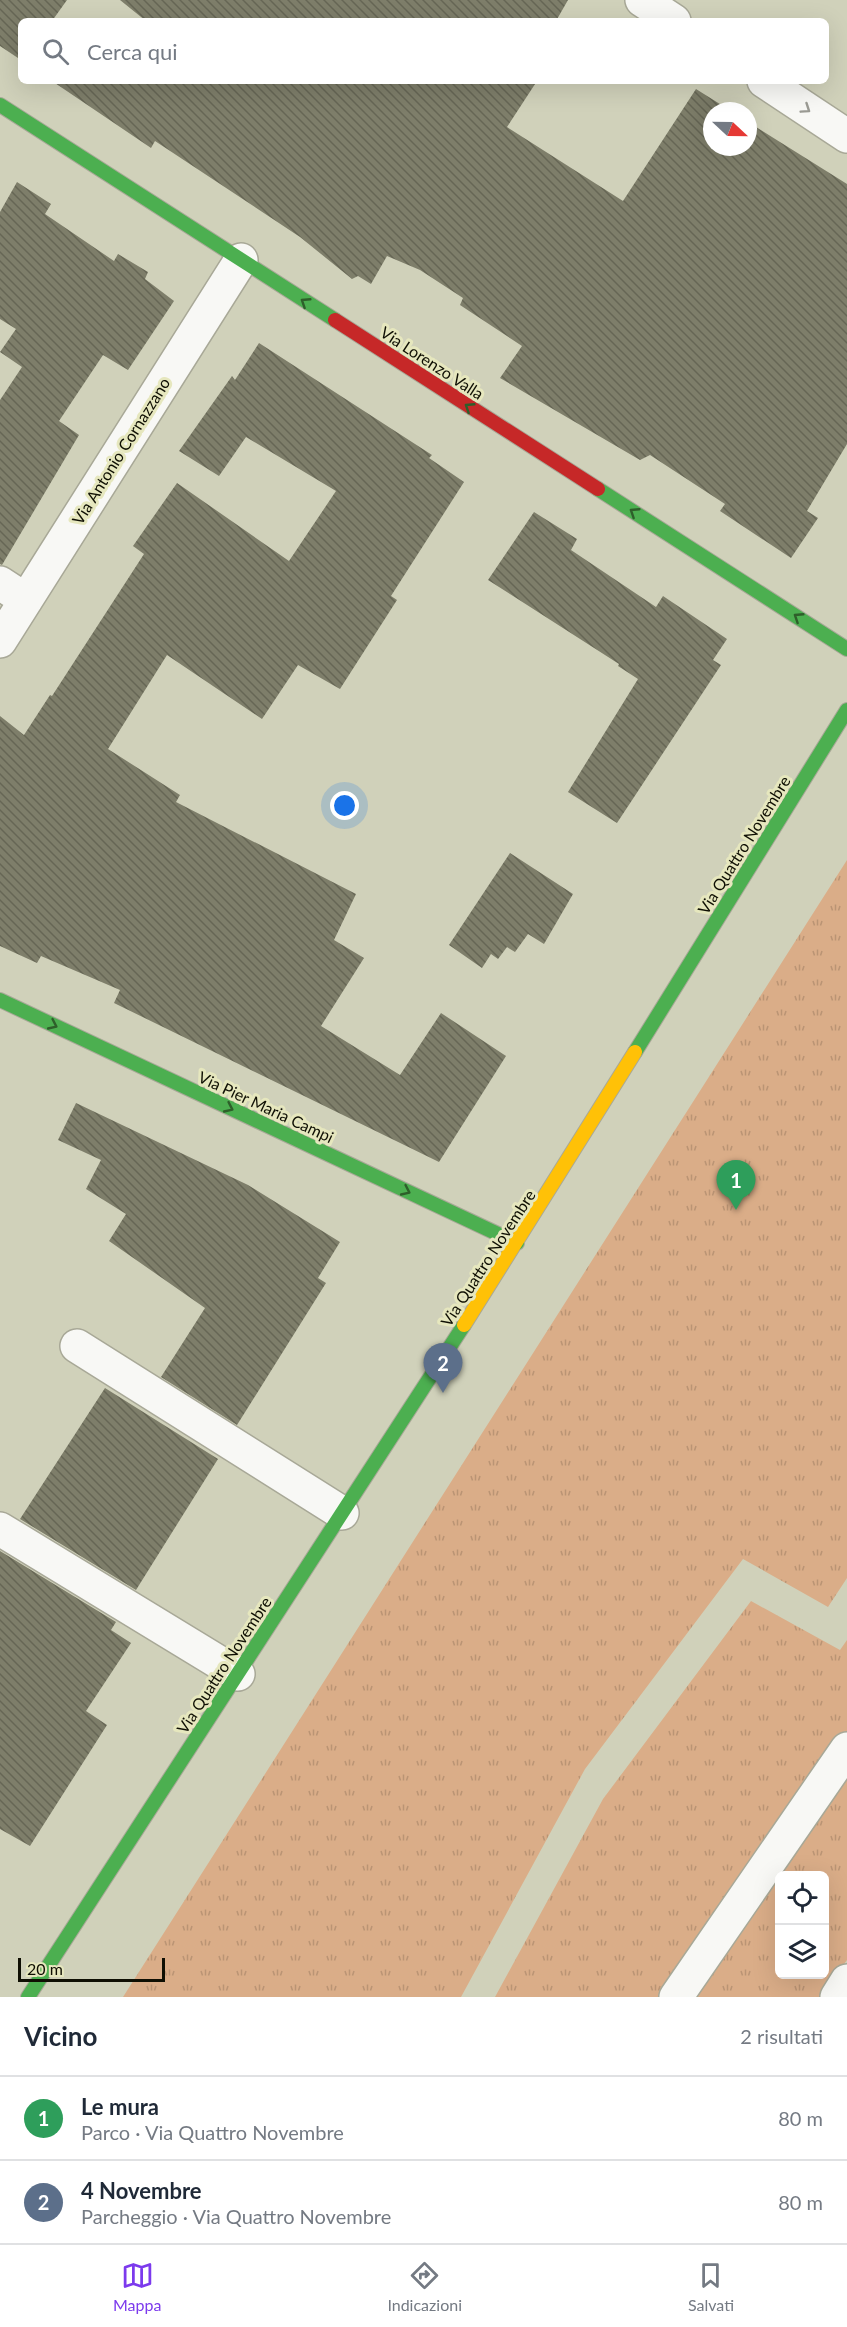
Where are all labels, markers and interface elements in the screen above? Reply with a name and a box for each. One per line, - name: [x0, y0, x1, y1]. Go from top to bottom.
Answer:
- search box: [18, 18, 829, 84]
- icon: search: [39, 35, 72, 68]
- text: Cerca qui: [87, 38, 178, 65]
- one-way arrow: [799, 101, 810, 112]
- north arrow: [703, 102, 757, 156]
- one-way arrow: [301, 298, 312, 309]
- street label: Via Lorenzo Valla: [377, 322, 487, 403]
- street label: Via Antonio Cornazzano: [68, 374, 173, 528]
- one-way arrow: [465, 403, 476, 414]
- one-way arrow: [629, 508, 640, 519]
- one-way arrow: [794, 613, 804, 625]
- street label: Via Quattro Novembre: [693, 772, 794, 917]
- your location: [330, 791, 359, 820]
- one-way arrow: [46, 1017, 57, 1029]
- street label: Via Pier Maria Campi: [196, 1067, 337, 1146]
- one-way arrow: [223, 1100, 234, 1112]
- pin: 1: [716, 1160, 756, 1210]
- one-way arrow: [399, 1183, 410, 1195]
- street label: Via Quattro Novembre: [436, 1186, 539, 1330]
- pin: 2: [424, 1344, 462, 1393]
- street label: Via Quattro Novembre: [172, 1593, 275, 1737]
- map controls: [775, 1871, 829, 1979]
- button: locate: [775, 1871, 829, 1925]
- button: layers: [775, 1925, 829, 1979]
- scale bar: [18, 1955, 165, 1982]
- text: 20 m: [27, 1959, 63, 1978]
- text: Vicino: [24, 2020, 97, 2052]
- text: 2 risultati: [740, 2024, 823, 2048]
- text: Le mura: [81, 2093, 159, 2120]
- text: 1: [38, 2106, 49, 2130]
- text: 80 m: [778, 2106, 823, 2130]
- text: Parco · Via Quattro Novembre: [81, 2120, 344, 2144]
- text: 4 Novembre: [81, 2177, 202, 2204]
- text: 2: [38, 2190, 49, 2214]
- text: 80 m: [778, 2190, 823, 2214]
- text: Parcheggio · Via Quattro Novembre: [81, 2204, 391, 2228]
- tab: Mappa: [113, 2259, 161, 2314]
- tab: Indicazioni: [387, 2259, 462, 2314]
- tab: Salvati: [688, 2259, 734, 2314]

